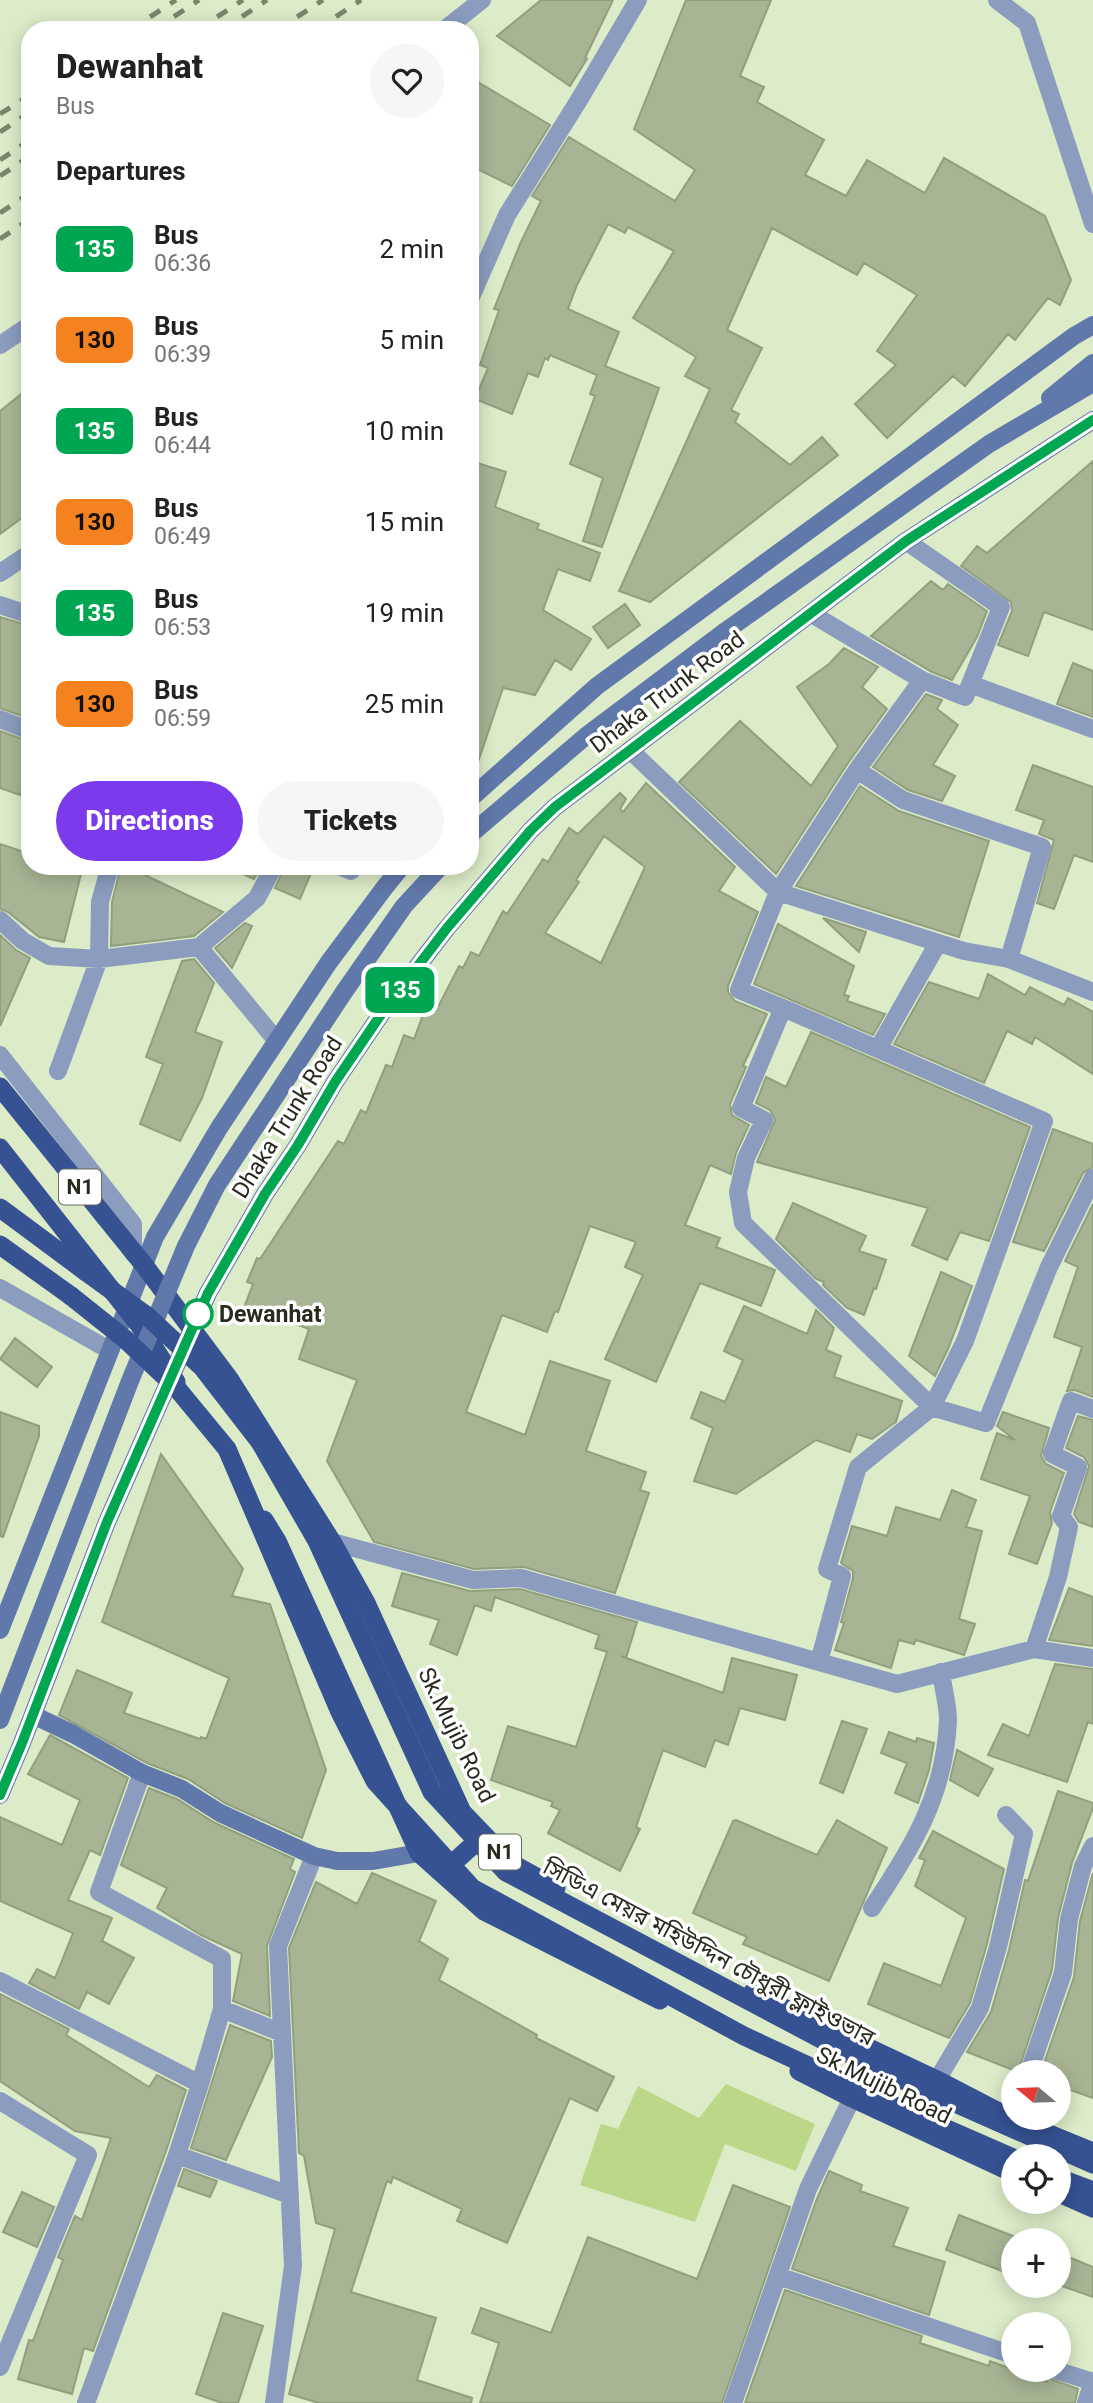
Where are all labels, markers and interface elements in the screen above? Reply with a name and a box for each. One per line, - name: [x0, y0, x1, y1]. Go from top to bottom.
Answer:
- button: heart: [370, 44, 444, 118]
- text: Dewanhat: [56, 47, 203, 86]
- text: Bus: [56, 93, 95, 120]
- text: Departures: [56, 156, 186, 186]
- text: Bus: [154, 220, 199, 250]
- text: 2 min: [379, 234, 444, 264]
- text: 135: [74, 235, 115, 263]
- text: 06:36: [154, 250, 211, 277]
- text: Bus: [154, 311, 199, 341]
- text: 5 min: [379, 325, 444, 355]
- text: 130: [74, 326, 115, 354]
- text: 06:39: [154, 341, 211, 368]
- text: Bus: [154, 402, 199, 432]
- text: 10 min: [365, 416, 444, 446]
- text: 135: [74, 417, 115, 445]
- text: 06:44: [154, 432, 211, 459]
- text: Bus: [154, 493, 199, 523]
- text: 15 min: [365, 507, 444, 537]
- text: 130: [74, 508, 115, 536]
- text: 06:49: [154, 523, 211, 550]
- text: Bus: [154, 584, 199, 614]
- text: 19 min: [365, 598, 444, 628]
- text: 135: [74, 599, 115, 627]
- text: 06:53: [154, 614, 211, 641]
- street label: Dhaka Trunk Road: [585, 626, 750, 759]
- text: Bus: [154, 675, 199, 705]
- text: 25 min: [365, 689, 444, 719]
- text: 130: [74, 690, 115, 718]
- text: 06:59: [154, 705, 211, 732]
- button: Directions: [56, 781, 243, 861]
- button: Tickets: [257, 781, 444, 861]
- line badge: 135: [360, 967, 440, 1013]
- text: 135: [379, 976, 421, 1004]
- street label: Dhaka Trunk Road: [227, 1031, 348, 1203]
- road number: N1: [59, 1170, 101, 1204]
- marker: Dewanhat: [183, 1299, 213, 1329]
- place label: Dewanhat: [219, 1301, 322, 1328]
- street label: Sk.Mujib Road: [412, 1663, 501, 1807]
- road number: N1: [479, 1834, 521, 1870]
- street label: সিডিএ মেয়র মহিউদ্দিন চৌধুরী ফ্লাইওভার: [538, 1853, 879, 2052]
- street label: Sk.Mujib Road: [812, 2041, 956, 2130]
- north arrow: [1001, 2060, 1071, 2130]
- map controls: [1001, 2060, 1071, 2382]
- button: locate: [1001, 2144, 1071, 2214]
- button: +: [1001, 2228, 1071, 2298]
- button: −: [1001, 2312, 1071, 2382]

